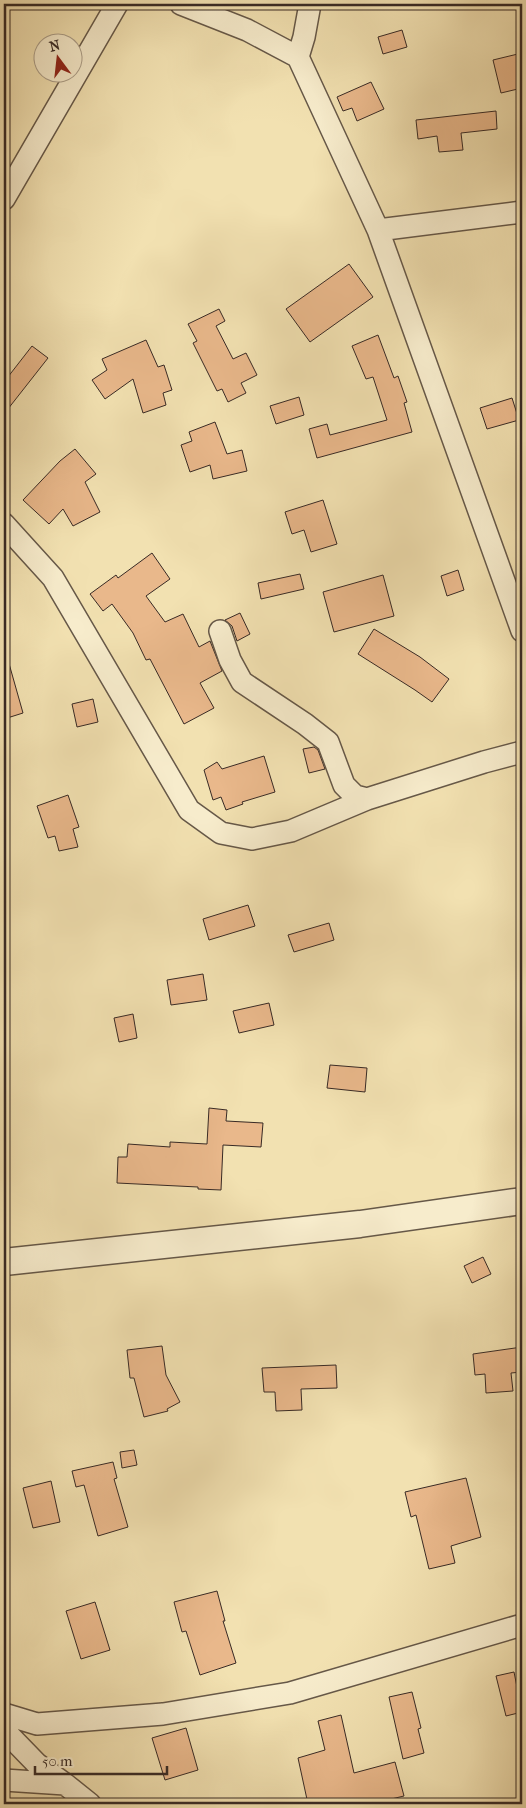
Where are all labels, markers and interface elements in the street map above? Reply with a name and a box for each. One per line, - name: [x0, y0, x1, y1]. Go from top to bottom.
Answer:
- north arrow: [32, 32, 82, 82]
- text: N: [47, 36, 62, 56]
- scale bar: [35, 1743, 168, 1775]
- text: 50 m: [42, 1752, 73, 1770]

